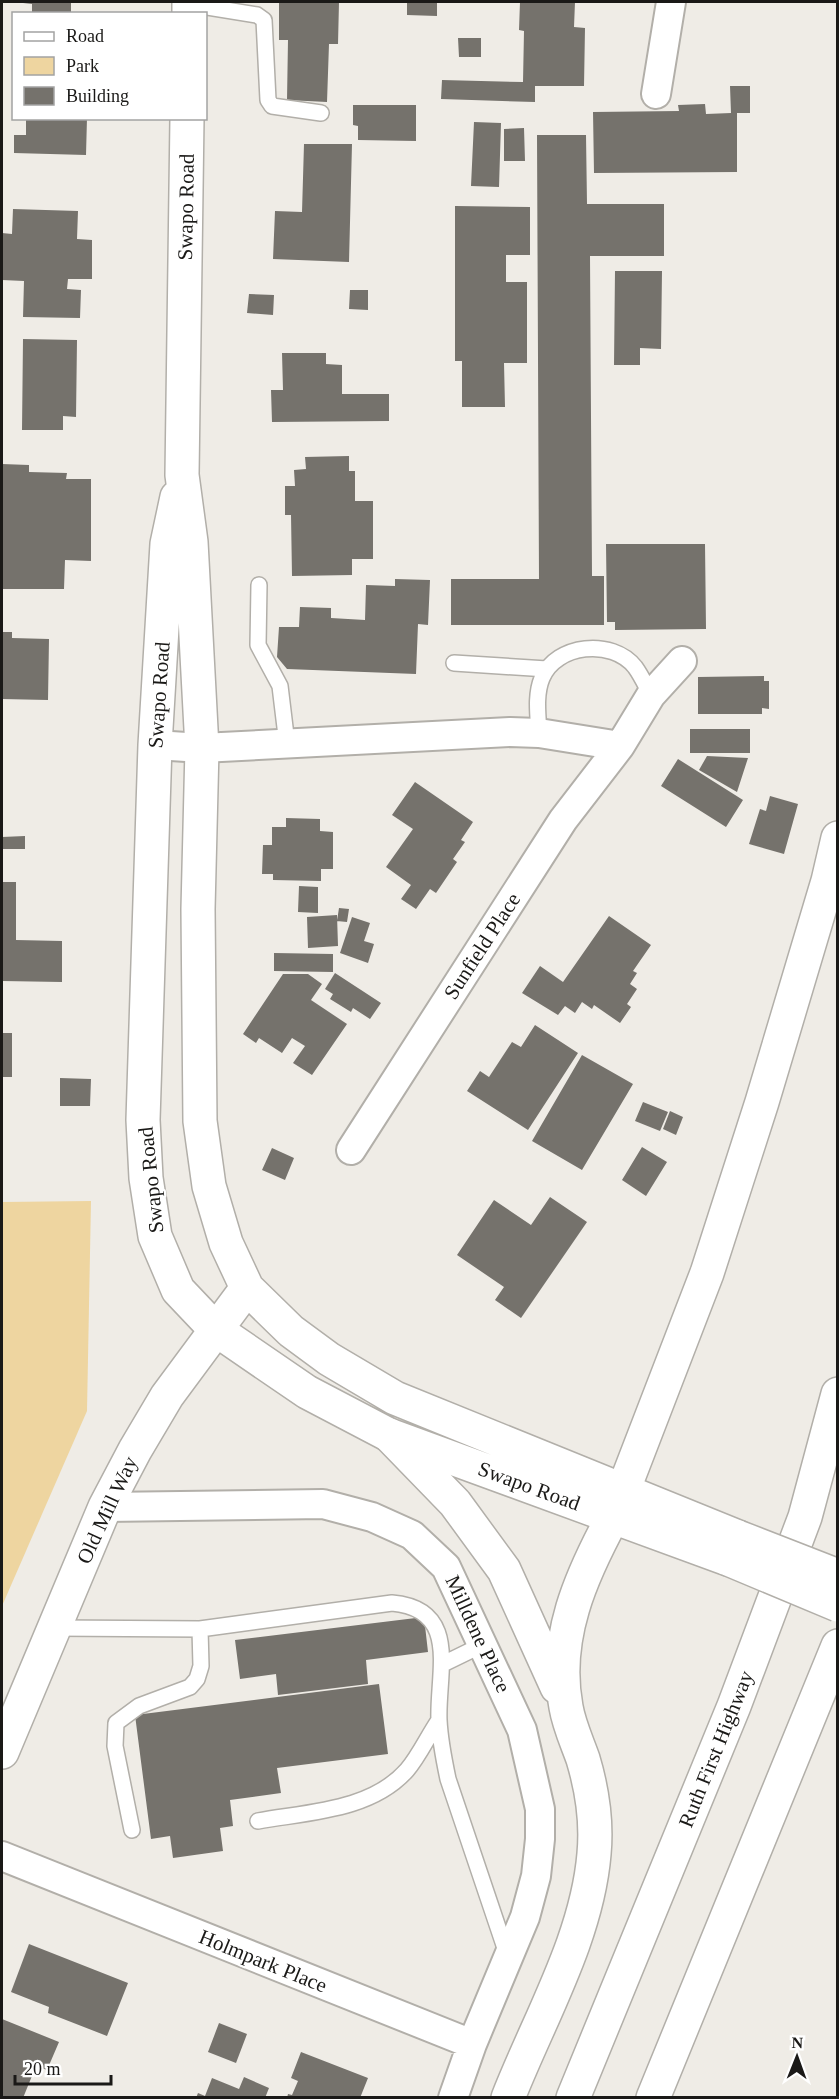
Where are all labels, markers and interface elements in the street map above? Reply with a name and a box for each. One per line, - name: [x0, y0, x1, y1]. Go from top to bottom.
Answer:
- legend: [12, 12, 207, 120]
- text: Road: [66, 26, 104, 46]
- text: Park: [66, 56, 99, 76]
- text: Building: [66, 86, 129, 106]
- street label: Swapo Road: [173, 153, 199, 261]
- street label: Swapo Road: [143, 640, 175, 749]
- street label: Sunfield Place: [439, 888, 525, 1004]
- street label: Swapo Road: [133, 1125, 169, 1234]
- street label: Old Mill Way: [72, 1452, 143, 1568]
- street label: Swapo Road: [475, 1456, 584, 1516]
- street label: Milldene Place: [440, 1572, 516, 1696]
- street label: Ruth First Highway: [674, 1667, 759, 1831]
- street label: Holmpark Place: [196, 1924, 330, 1998]
- north arrow: [767, 2027, 827, 2087]
- text: N: [791, 2034, 804, 2051]
- scale bar: [15, 2048, 111, 2086]
- text: 20 m: [24, 2059, 61, 2079]

